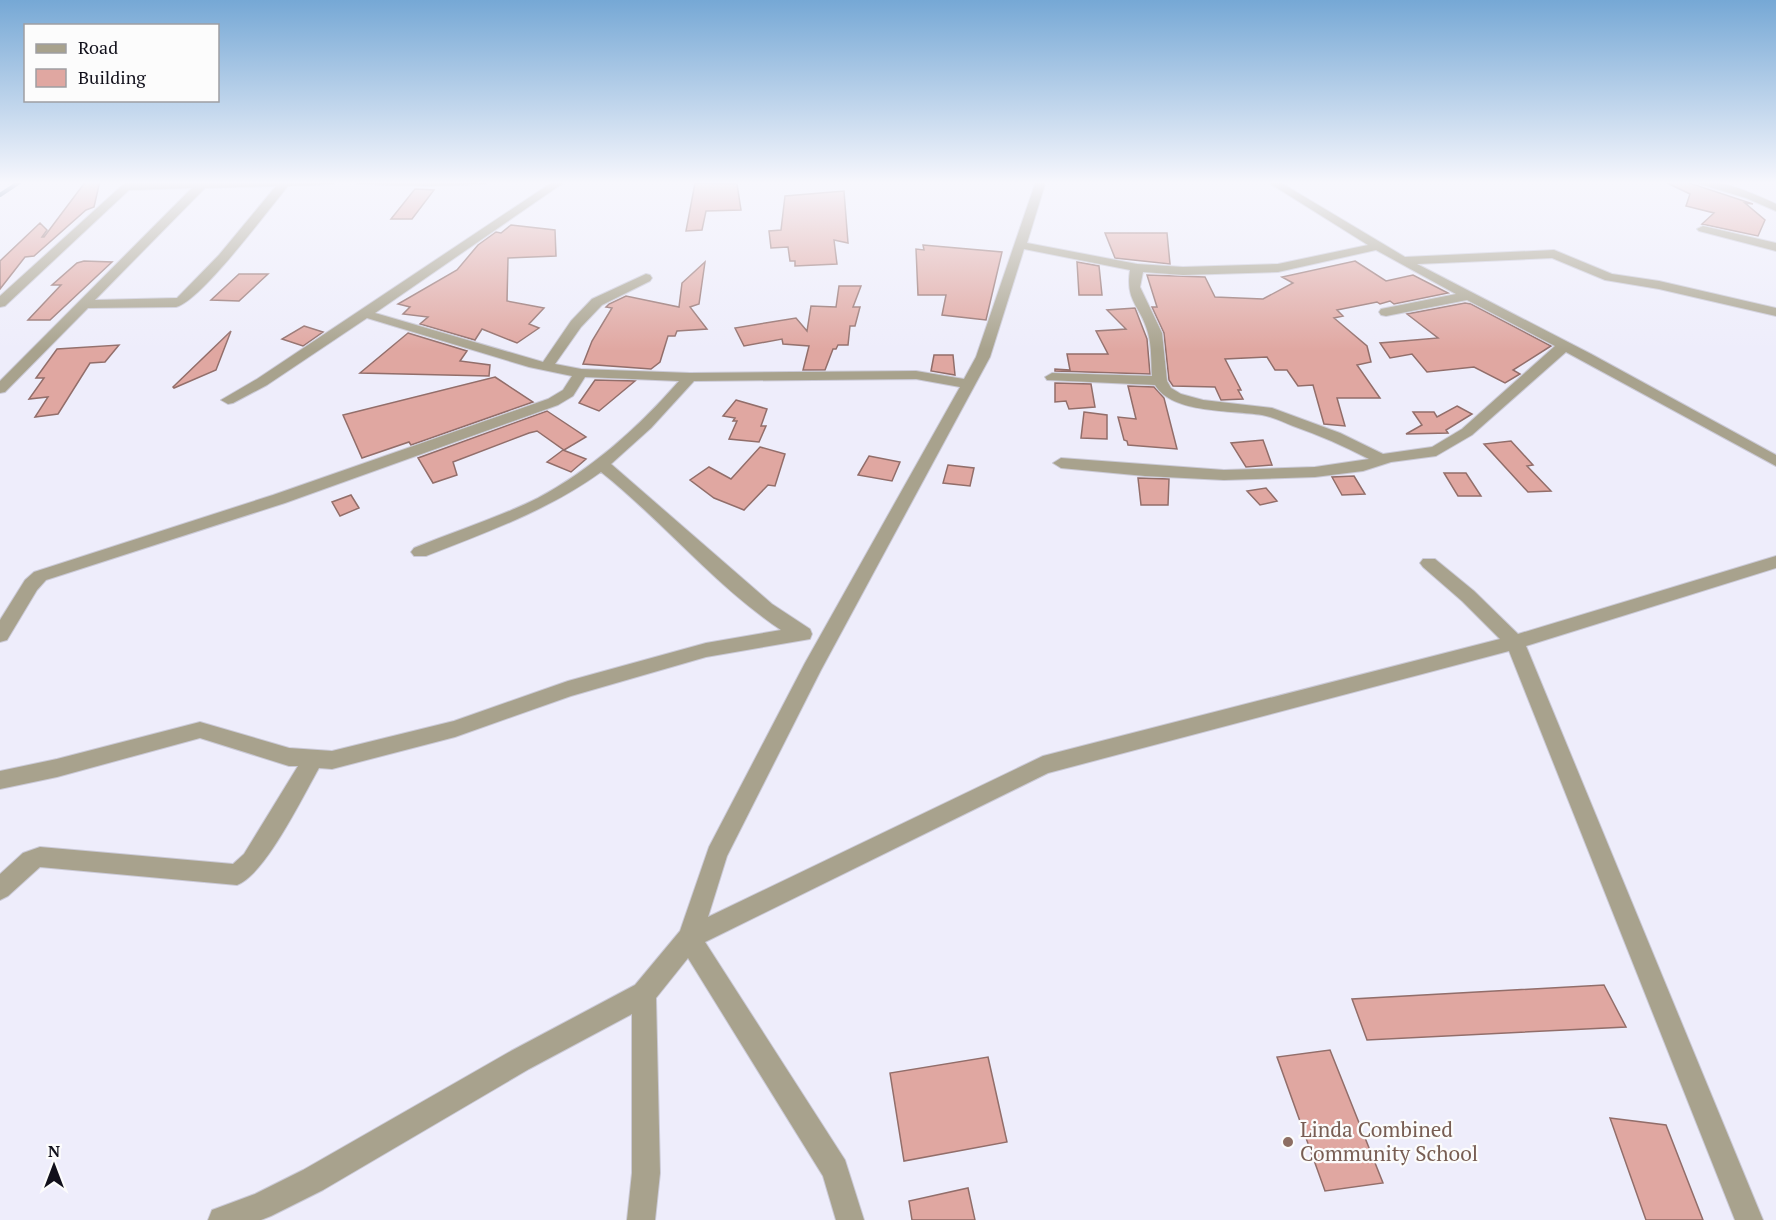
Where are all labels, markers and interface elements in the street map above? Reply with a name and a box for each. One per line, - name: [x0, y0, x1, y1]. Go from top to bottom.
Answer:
- legend: [24, 24, 219, 102]
- text: Road: [78, 35, 118, 59]
- text: Building: [78, 65, 146, 89]
- place label: Linda Combined Community School: [1300, 1115, 1478, 1167]
- marker: Linda Combined Community School: [1281, 1135, 1295, 1149]
- north arrow: [24, 1136, 84, 1196]
- text: N: [48, 1140, 60, 1162]

